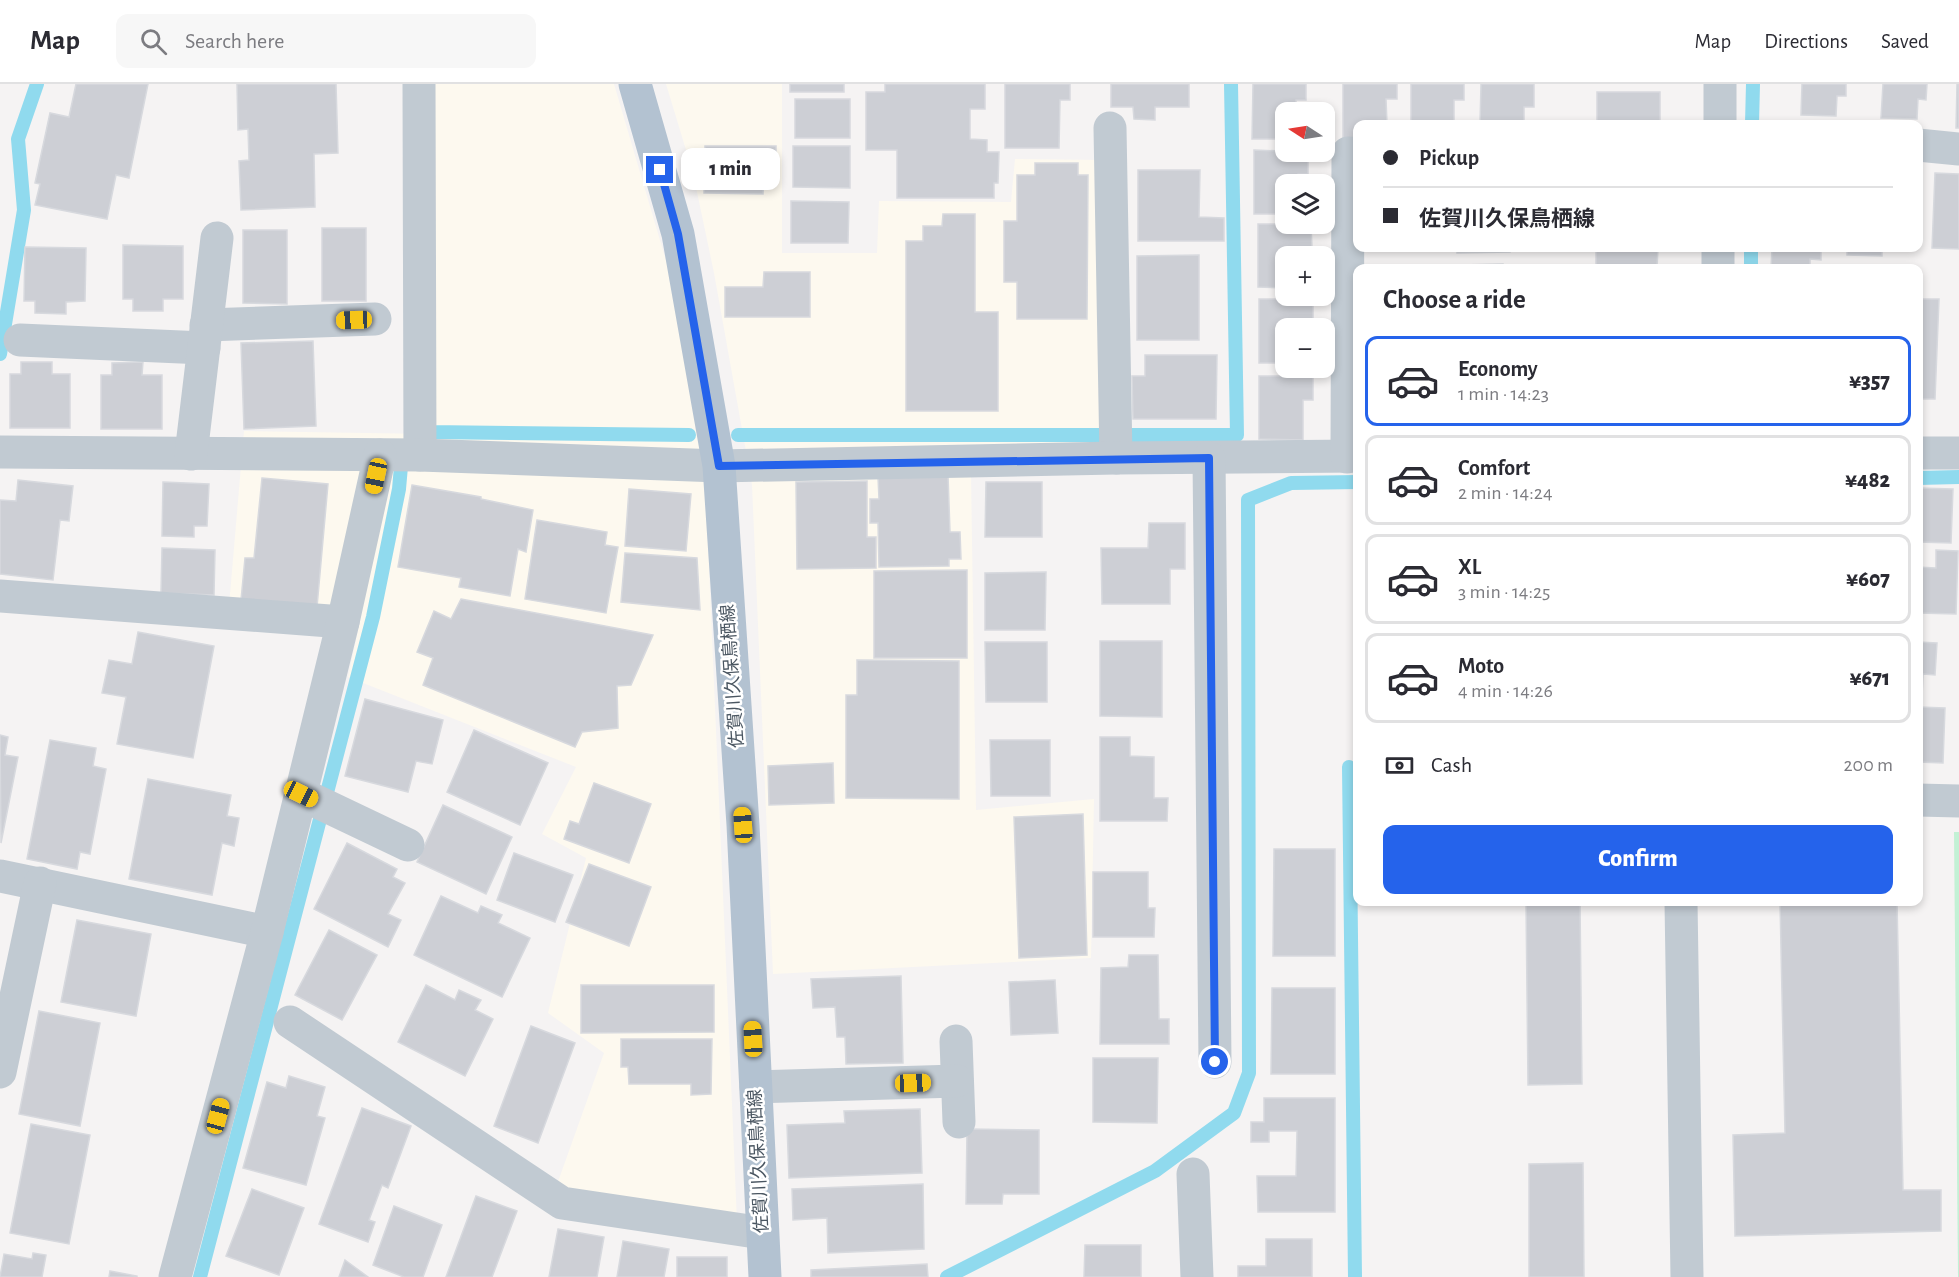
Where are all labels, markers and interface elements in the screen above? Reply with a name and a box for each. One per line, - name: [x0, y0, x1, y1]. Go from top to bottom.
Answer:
- search box: [116, 14, 536, 68]
- icon: search: [137, 25, 170, 58]
- text: Map: [30, 27, 80, 55]
- text: Search here: [185, 30, 284, 52]
- text: Map: [1695, 31, 1731, 52]
- text: Directions: [1764, 31, 1848, 52]
- text: Saved: [1881, 31, 1929, 52]
- north arrow: [1275, 102, 1335, 162]
- map controls: [1275, 102, 1335, 378]
- text: Pickup: [1419, 147, 1479, 169]
- callout: 1 min: [681, 149, 780, 191]
- route end: [646, 156, 673, 183]
- text: 1 min: [709, 159, 752, 179]
- button: layers: [1275, 174, 1335, 234]
- text: 佐賀川久保鳥栖線: [1419, 208, 1595, 230]
- button: +: [1275, 246, 1335, 306]
- text: Choose a ride: [1383, 286, 1526, 313]
- car: [336, 310, 372, 330]
- button: −: [1275, 318, 1335, 378]
- icon: car: [1386, 354, 1440, 408]
- text: Economy: [1458, 358, 1538, 380]
- text: ¥357: [1849, 370, 1890, 392]
- text: 1 min · 14:23: [1458, 384, 1549, 404]
- icon: car: [1386, 453, 1440, 507]
- car: [363, 457, 389, 495]
- text: Comfort: [1458, 457, 1530, 479]
- text: ¥482: [1845, 469, 1890, 491]
- text: 2 min · 14:24: [1458, 483, 1553, 503]
- icon: car: [1386, 552, 1440, 606]
- text: XL: [1458, 556, 1481, 578]
- text: ¥607: [1846, 568, 1890, 590]
- text: 3 min · 14:25: [1458, 582, 1550, 602]
- street label: 佐賀川久保鳥栖線: [717, 604, 747, 749]
- icon: car: [1386, 651, 1440, 705]
- text: Moto: [1458, 655, 1504, 677]
- text: ¥671: [1849, 667, 1890, 689]
- text: 4 min · 14:26: [1458, 681, 1553, 701]
- icon: cash: [1383, 749, 1416, 782]
- text: Cash: [1431, 754, 1472, 776]
- text: 200 m: [1843, 755, 1893, 775]
- car: [281, 778, 321, 810]
- car: [733, 806, 753, 844]
- button: Confirm: [1383, 825, 1893, 894]
- car: [743, 1021, 763, 1057]
- route start: [1201, 1048, 1228, 1075]
- car: [895, 1073, 931, 1093]
- street label: 佐賀川久保鳥栖線: [744, 1089, 772, 1233]
- car: [205, 1096, 231, 1136]

